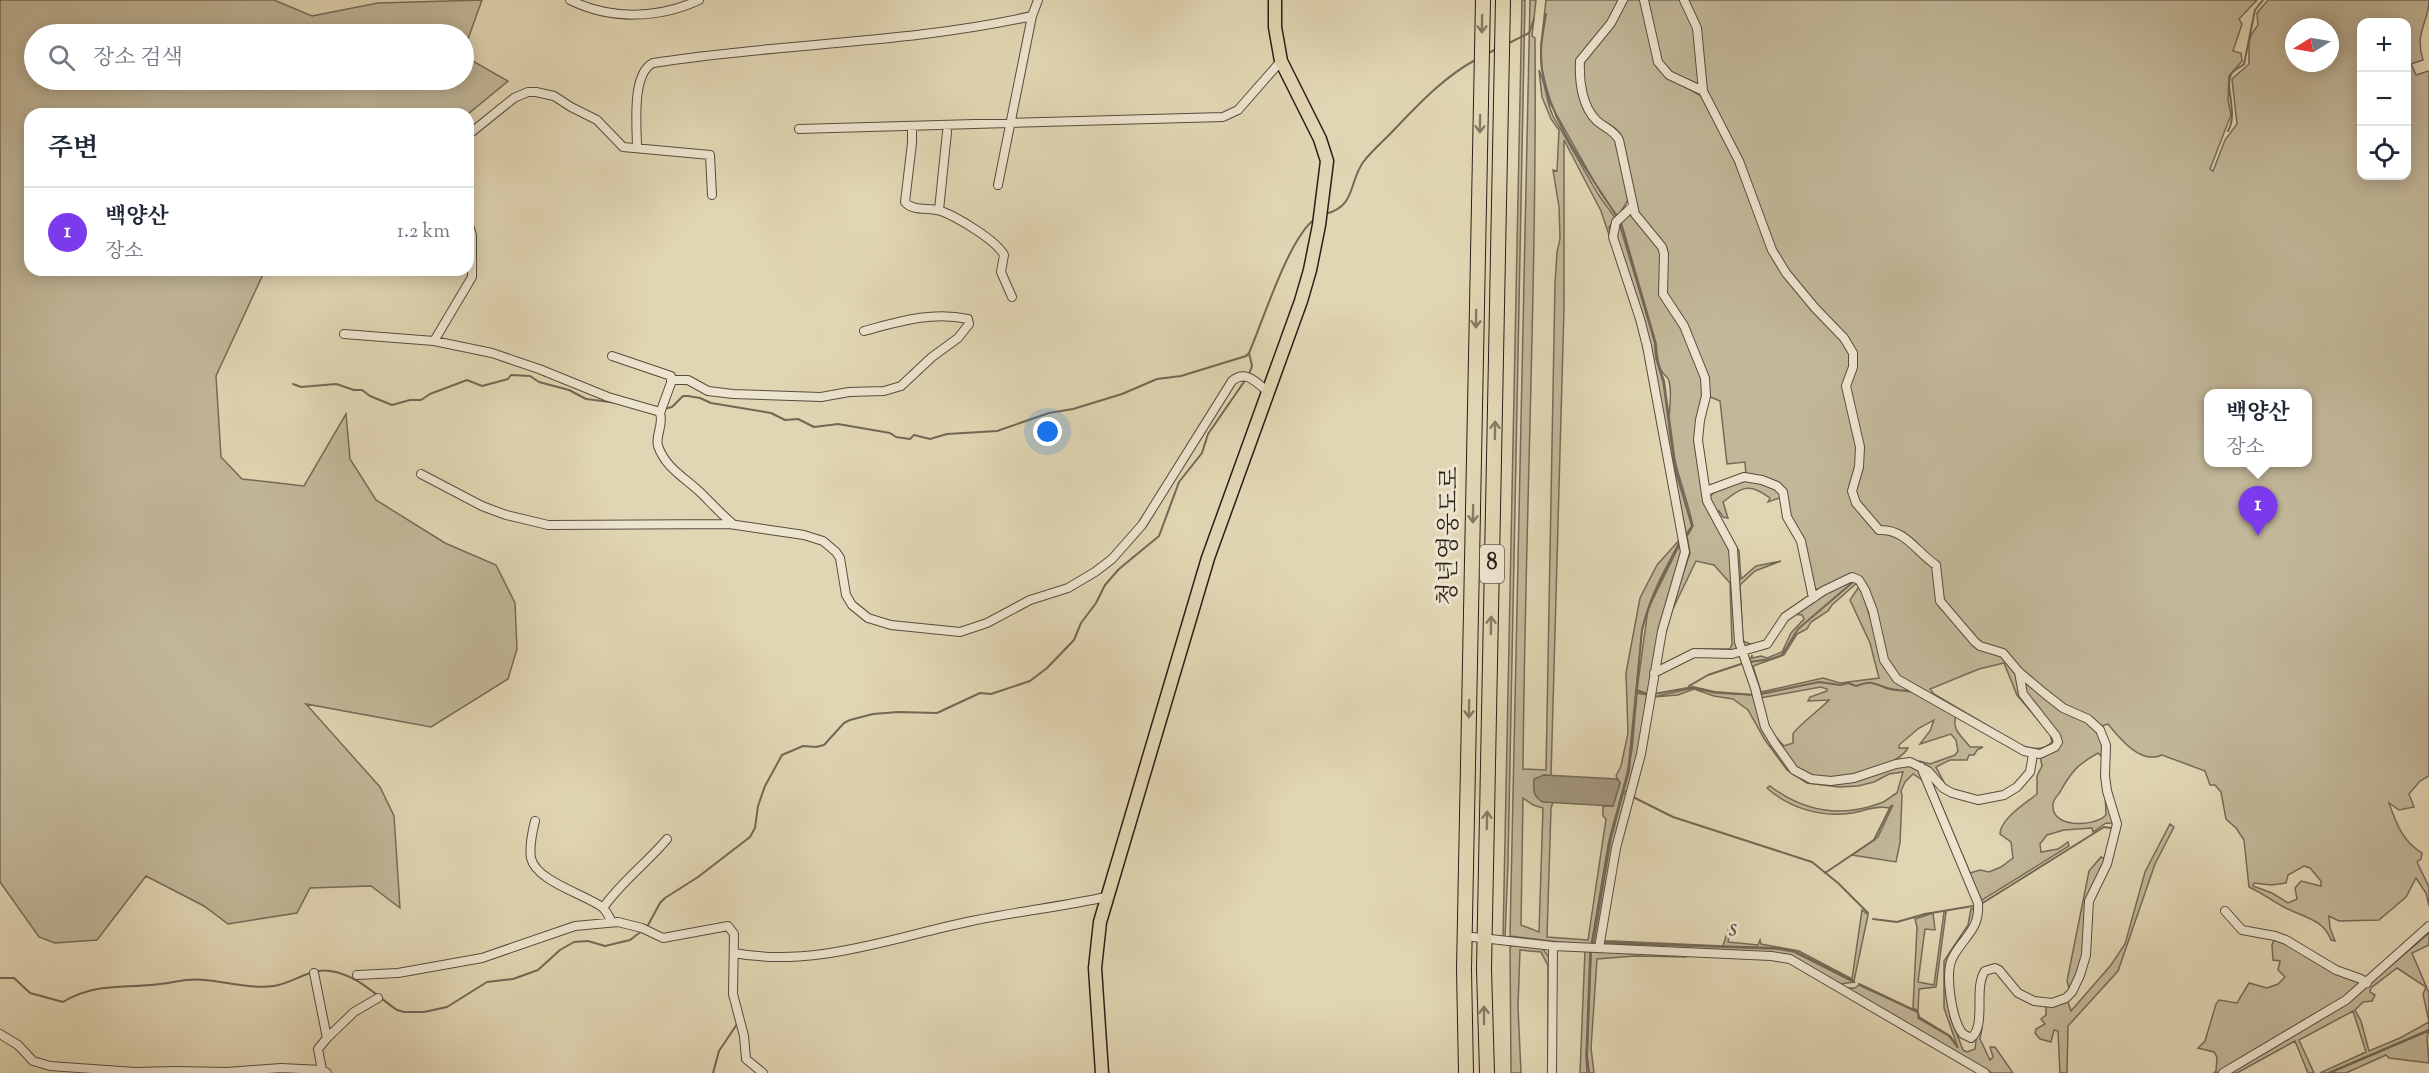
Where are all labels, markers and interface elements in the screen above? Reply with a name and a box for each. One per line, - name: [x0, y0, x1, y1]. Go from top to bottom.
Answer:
- one-way arrow: [1476, 14, 1488, 34]
- north arrow: [2285, 18, 2339, 72]
- map controls: [2357, 18, 2411, 180]
- button: +: [2357, 18, 2411, 72]
- search box: [24, 24, 474, 90]
- icon: search: [45, 41, 78, 74]
- text: 장소 검색: [93, 43, 183, 75]
- button: −: [2357, 72, 2411, 126]
- one-way arrow: [1474, 114, 1486, 134]
- button: locate: [2357, 126, 2411, 180]
- text: 주변: [48, 131, 98, 168]
- text: 백양산: [105, 202, 169, 234]
- text: 1: [64, 218, 71, 247]
- text: 1.2 km: [397, 218, 450, 247]
- text: 장소: [105, 238, 144, 267]
- one-way arrow: [1471, 309, 1482, 329]
- popup: [2204, 389, 2312, 467]
- text: 백양산: [2226, 398, 2290, 430]
- your location: [1033, 417, 1062, 446]
- one-way arrow: [1489, 420, 1501, 440]
- text: 장소: [2226, 434, 2265, 463]
- street label: 청년영웅도로: [1432, 466, 1468, 606]
- pin: 1: [2238, 486, 2278, 536]
- one-way arrow: [1467, 503, 1478, 523]
- road number: 8: [1480, 545, 1504, 583]
- one-way arrow: [1485, 615, 1497, 635]
- one-way arrow: [1463, 698, 1475, 718]
- one-way arrow: [1481, 810, 1493, 830]
- water label: s: [1728, 910, 1738, 948]
- one-way arrow: [1478, 1005, 1490, 1025]

